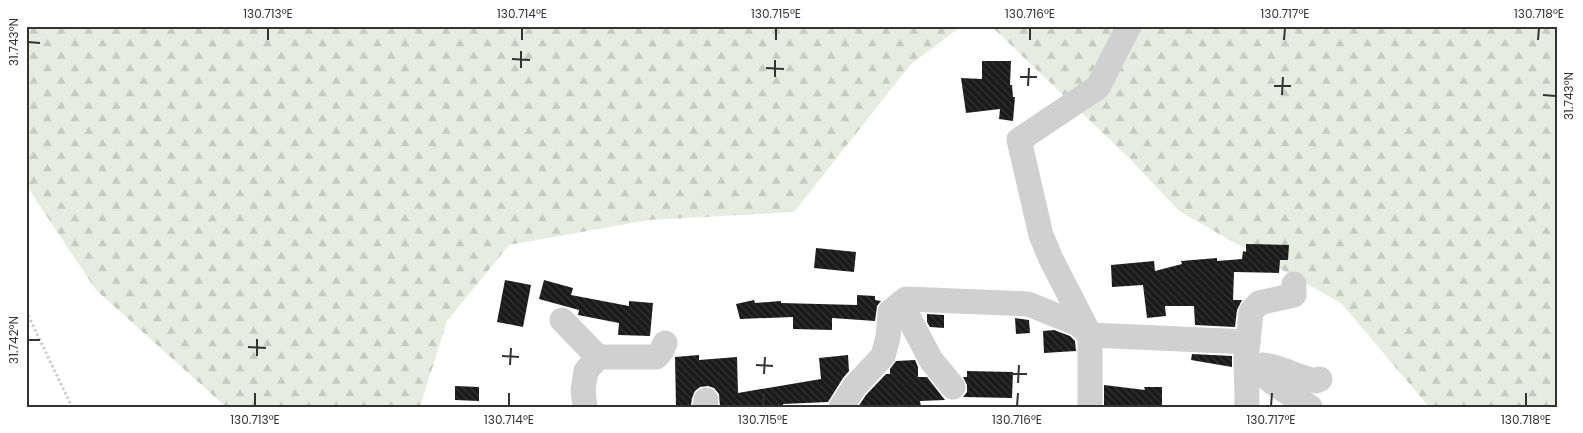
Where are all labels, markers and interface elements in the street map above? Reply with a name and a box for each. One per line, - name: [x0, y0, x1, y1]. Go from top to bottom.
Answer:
- text: 130.713°E: [243, 5, 293, 22]
- text: 130.714°E: [497, 5, 547, 22]
- text: 130.715°E: [751, 5, 801, 22]
- text: 130.716°E: [1005, 5, 1055, 22]
- text: 130.717°E: [1261, 5, 1309, 22]
- text: 130.718°E: [1514, 5, 1564, 22]
- text: 31.743°N: [5, 18, 22, 66]
- text: 31.743°N: [1560, 72, 1577, 120]
- text: 31.742°N: [5, 316, 22, 364]
- text: 130.713°E: [230, 411, 280, 428]
- text: 130.714°E: [484, 411, 534, 428]
- text: 130.715°E: [738, 411, 788, 428]
- text: 130.716°E: [992, 411, 1042, 428]
- text: 130.717°E: [1247, 411, 1295, 428]
- text: 130.718°E: [1501, 411, 1551, 428]

